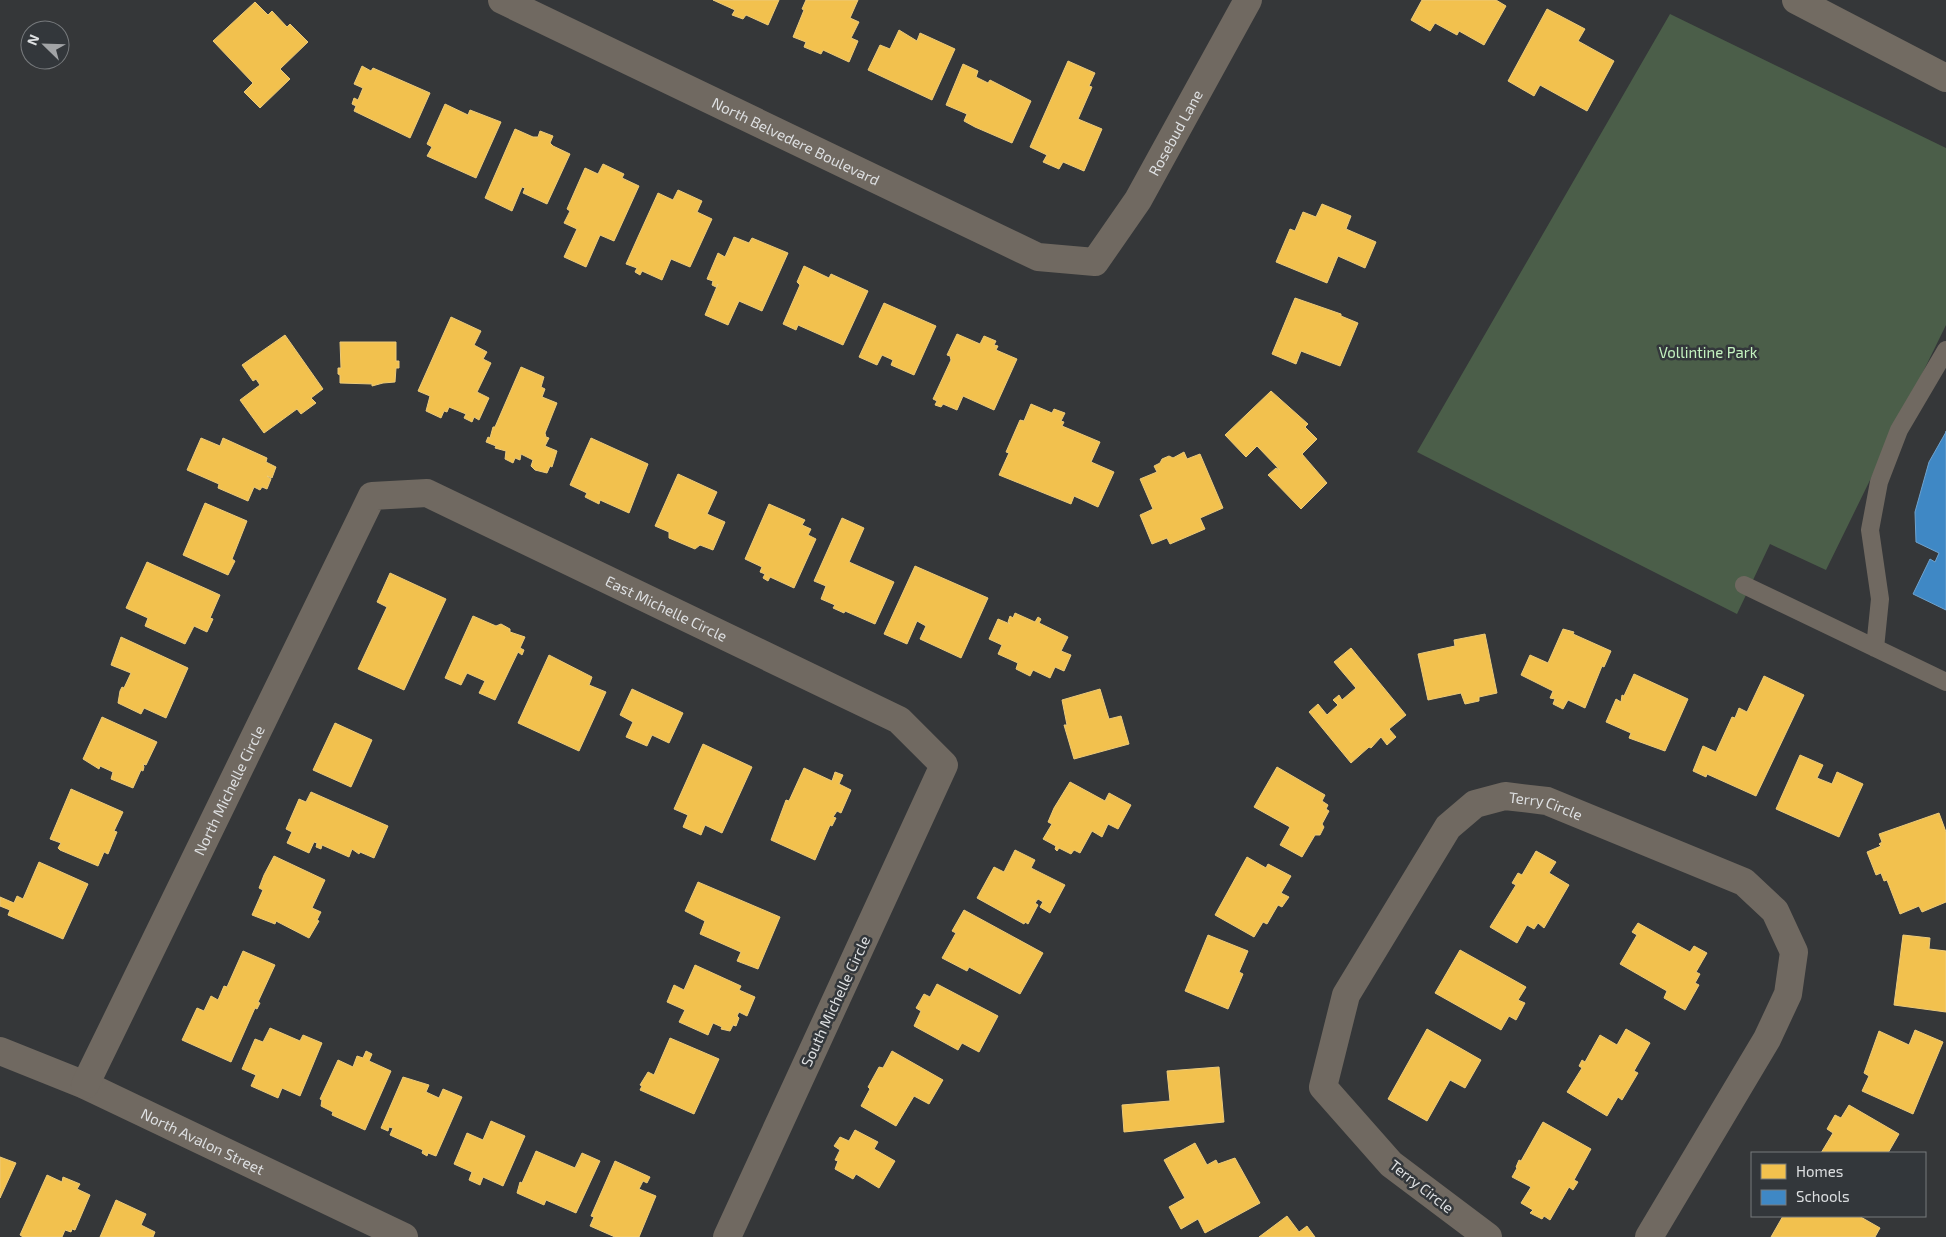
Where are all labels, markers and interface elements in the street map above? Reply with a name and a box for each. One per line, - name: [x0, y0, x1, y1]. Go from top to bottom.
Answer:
- north arrow: [20, 20, 70, 70]
- text: N: [23, 32, 42, 48]
- street label: Rosebud Lane: [1144, 87, 1206, 179]
- street label: North Belvedere Boulevard: [709, 93, 883, 189]
- park label: Vollintine Park: [1659, 343, 1758, 361]
- street label: East Michelle Circle: [603, 571, 730, 645]
- street label: North Michelle Circle: [189, 722, 268, 858]
- street label: Terry Circle: [1508, 788, 1585, 824]
- street label: South Michelle Circle: [797, 933, 873, 1069]
- street label: North Avalon Street: [138, 1104, 268, 1178]
- legend: [1751, 1152, 1926, 1217]
- street label: Terry Circle: [1387, 1156, 1457, 1216]
- text: Homes: [1796, 1162, 1843, 1180]
- text: Schools: [1796, 1187, 1850, 1205]

